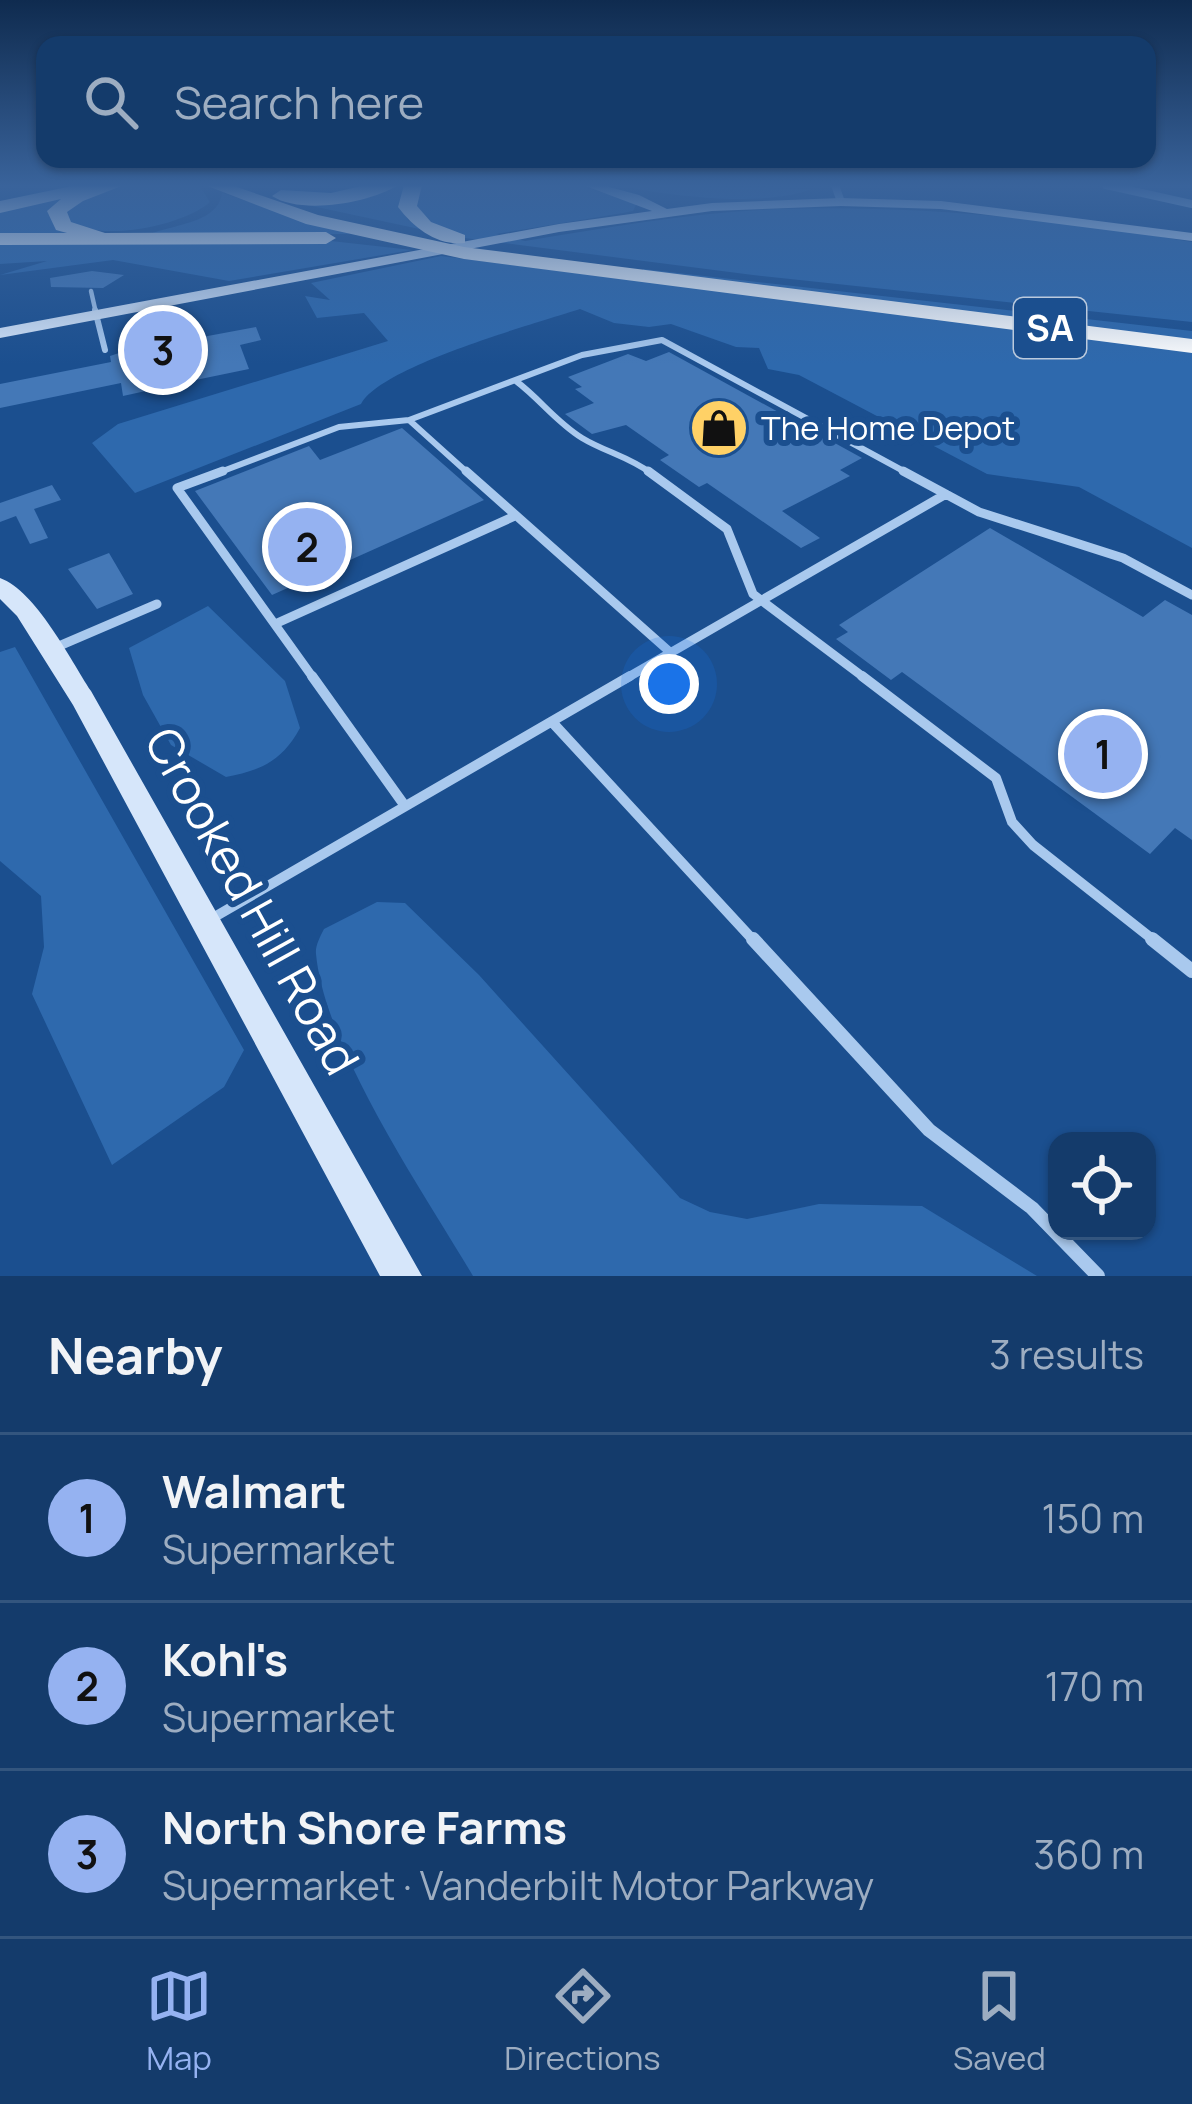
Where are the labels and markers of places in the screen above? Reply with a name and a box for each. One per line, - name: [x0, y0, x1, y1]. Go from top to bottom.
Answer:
- pin: 3: [124, 305, 202, 395]
- shop icon: The Home Depot: [688, 397, 750, 459]
- place label: The Home Depot: [761, 405, 1015, 450]
- pin: 2: [268, 502, 346, 592]
- pin: 1: [1064, 709, 1142, 799]

